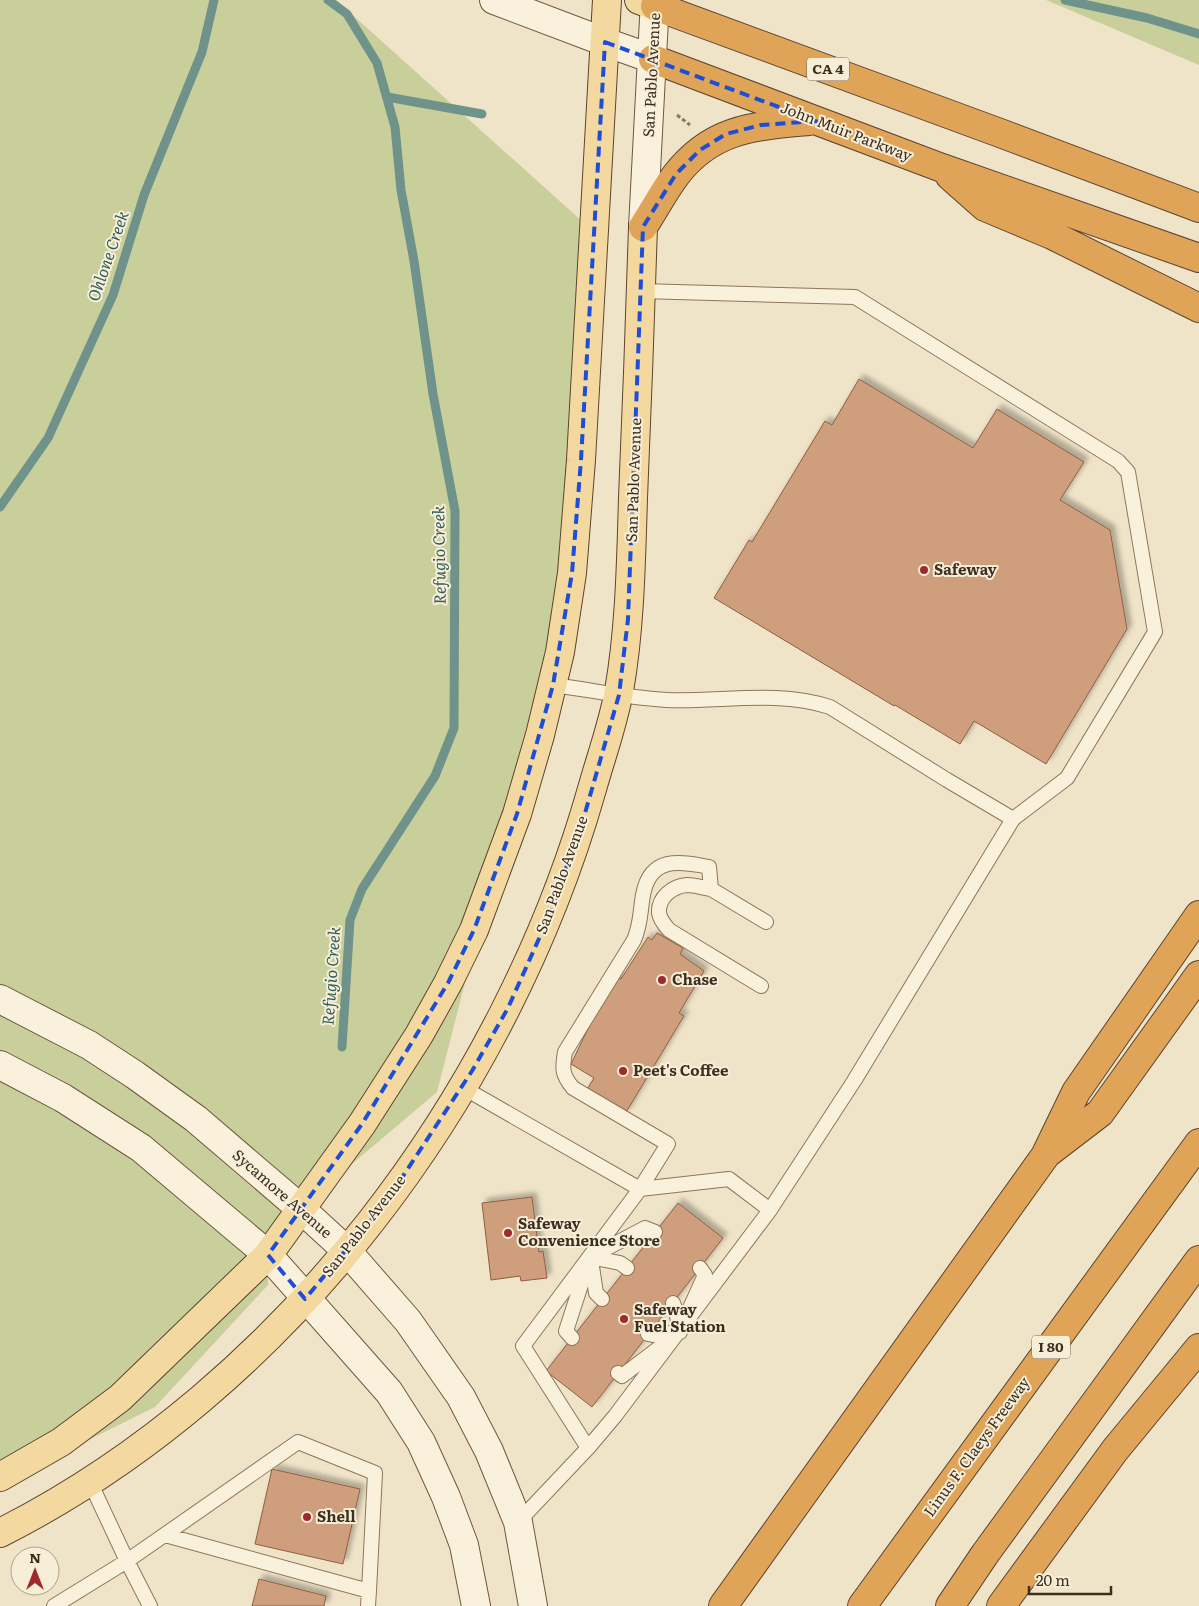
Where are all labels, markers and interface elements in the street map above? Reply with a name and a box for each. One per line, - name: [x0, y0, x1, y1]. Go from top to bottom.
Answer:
- street label: San Pablo Avenue: [636, 12, 665, 138]
- road number: CA 4: [807, 58, 849, 80]
- street label: John Muir Parkway: [777, 95, 916, 166]
- water label: Ohlone Creek: [80, 207, 134, 304]
- street label: San Pablo Avenue: [619, 417, 646, 543]
- water label: Refugio Creek: [425, 505, 451, 605]
- place label: Safeway: [934, 557, 998, 580]
- marker: Safeway: [918, 564, 930, 576]
- street label: San Pablo Avenue: [528, 812, 593, 937]
- water label: Refugio Creek: [315, 925, 345, 1026]
- place label: Chase: [672, 967, 718, 990]
- marker: Chase: [656, 974, 668, 986]
- place label: Peet's Coffee: [633, 1058, 729, 1081]
- marker: Peet's Coffee: [617, 1065, 629, 1077]
- street label: Sycamore Avenue: [228, 1143, 338, 1243]
- street label: San Pablo Avenue: [315, 1169, 410, 1281]
- place label: Safeway Convenience Store: [518, 1211, 661, 1251]
- marker: Safeway Convenience Store: [502, 1227, 514, 1239]
- place label: Safeway Fuel Station: [634, 1297, 726, 1337]
- marker: Safeway Fuel Station: [618, 1313, 630, 1325]
- road number: I 80: [1032, 1335, 1070, 1358]
- street label: Linus F. Claeys Freeway: [917, 1371, 1035, 1521]
- place label: Shell: [317, 1504, 356, 1527]
- marker: Shell: [301, 1511, 313, 1523]
- north arrow: [10, 1546, 60, 1596]
- text: N: [29, 1547, 41, 1567]
- scale bar: [1029, 1564, 1112, 1596]
- text: 20 m: [1036, 1568, 1070, 1591]

